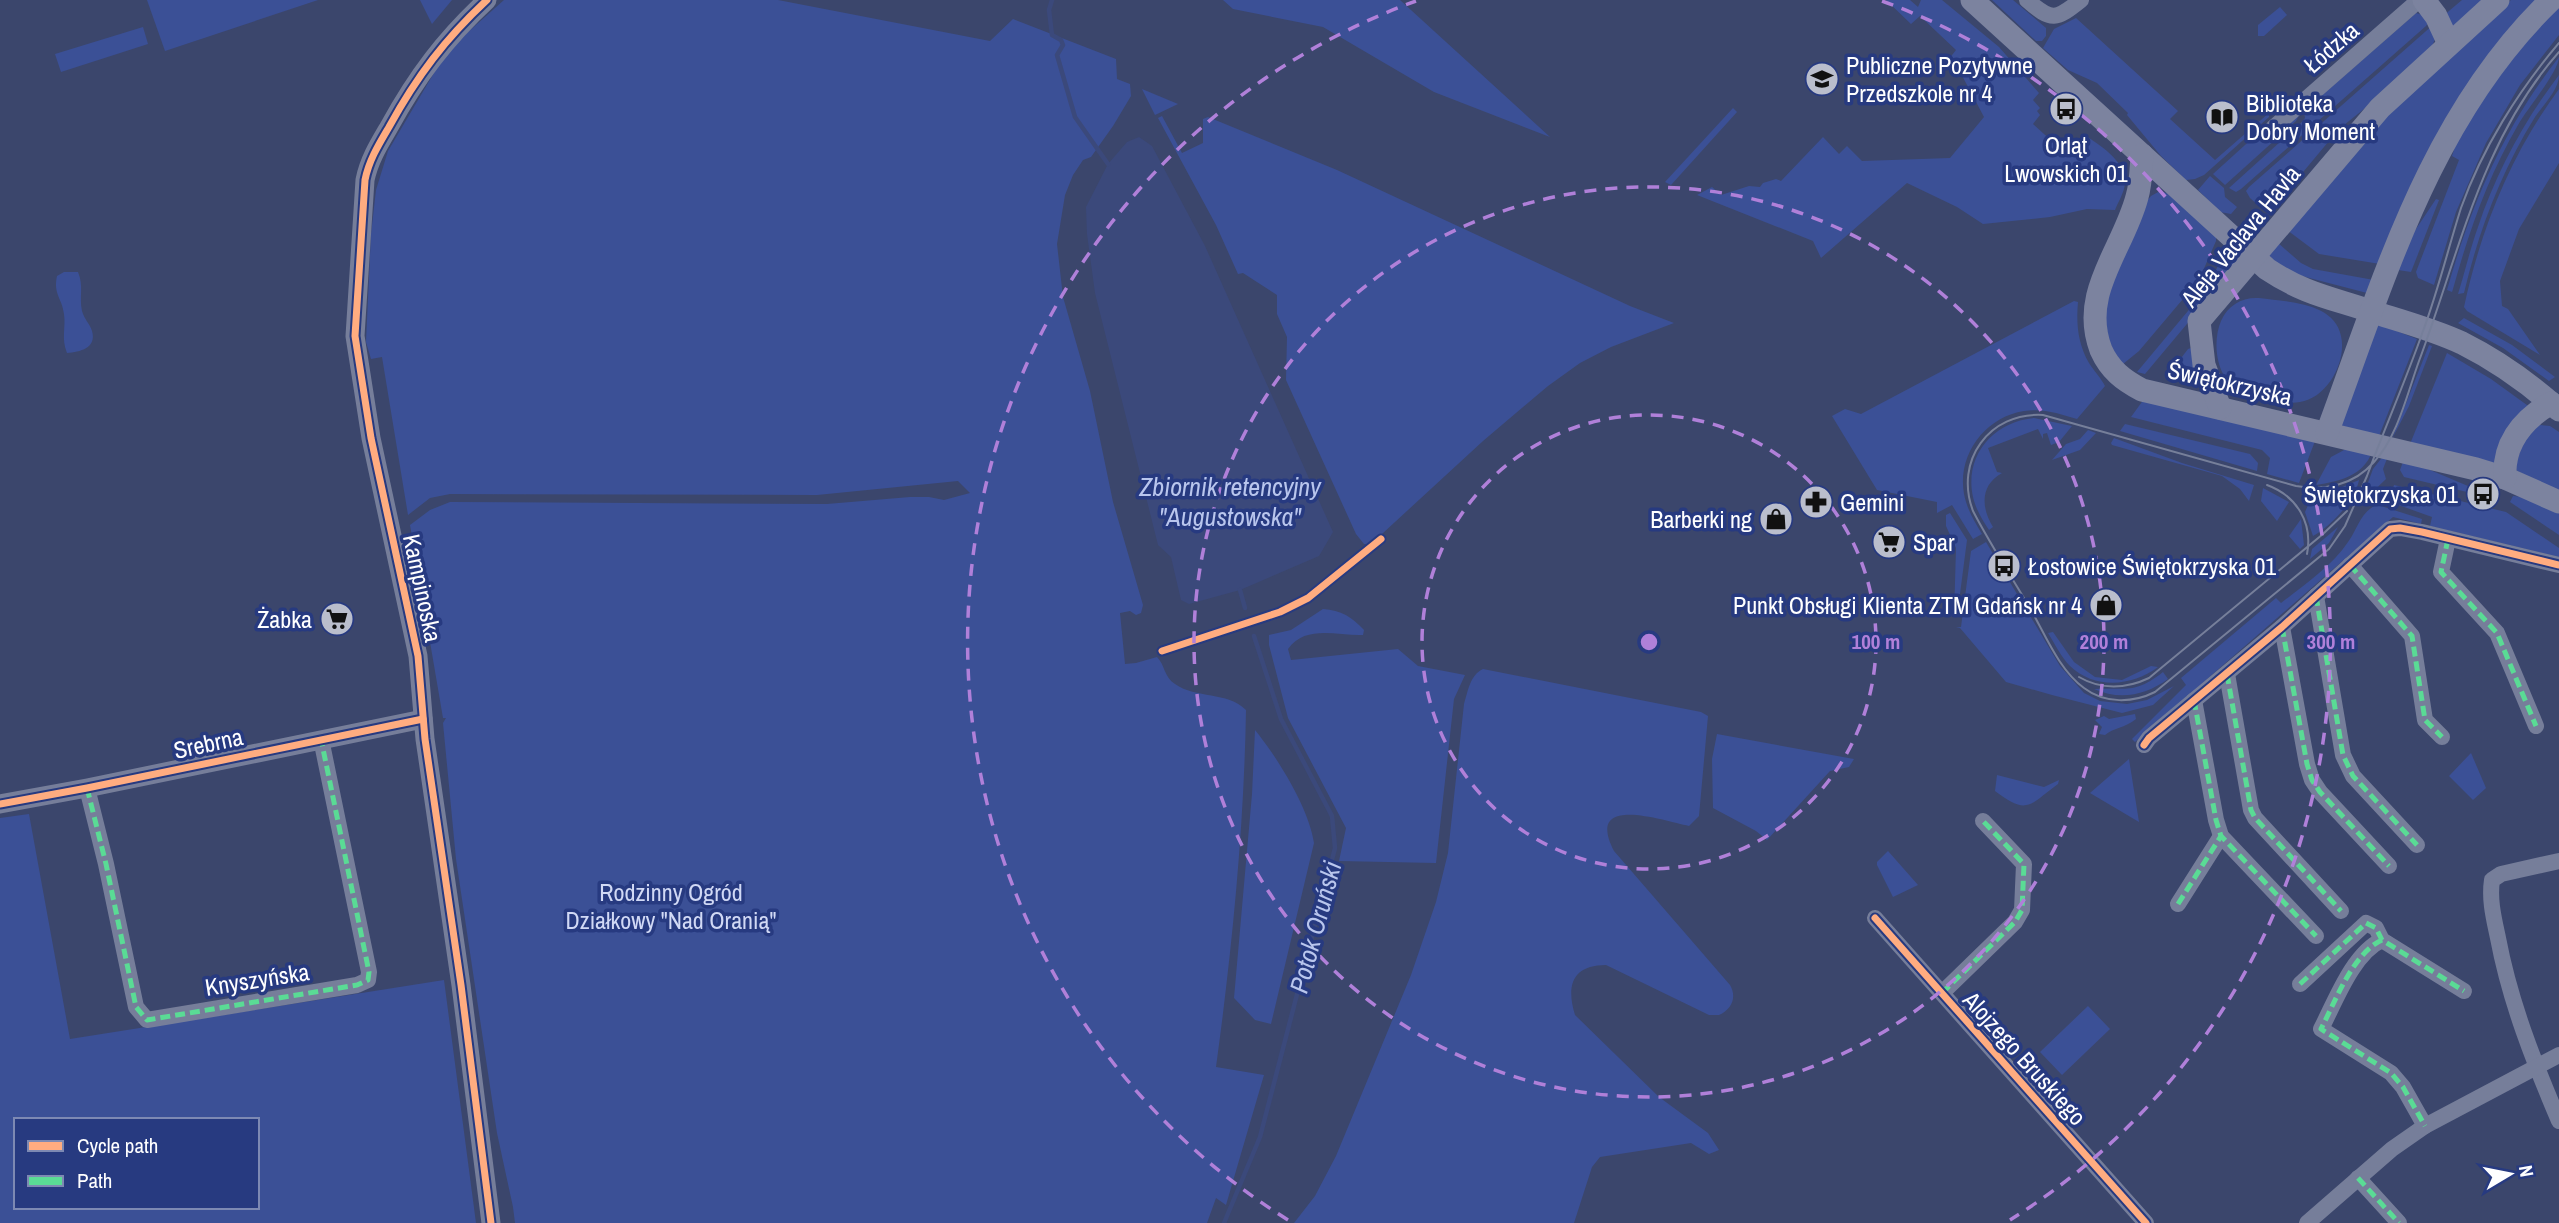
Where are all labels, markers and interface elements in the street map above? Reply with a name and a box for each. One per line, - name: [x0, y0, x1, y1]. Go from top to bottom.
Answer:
- street label: Łódzka: [2297, 14, 2365, 80]
- place label: Publiczne Pozytywne Przedszkole nr 4: [1846, 49, 2033, 109]
- school or university icon: Publiczne Pozytywne Przedszkole nr 4: [1803, 60, 1841, 98]
- place label: Biblioteka Dobry Moment: [2246, 87, 2376, 147]
- bus stop icon: Orląt Lwowskich 01: [2047, 90, 2085, 128]
- library icon: Biblioteka Dobry Moment: [2203, 98, 2241, 136]
- place label: Orląt Lwowskich 01: [2004, 129, 2128, 189]
- street label: Aleja Vaclava Havla: [2172, 158, 2307, 314]
- street label: Świętokrzyska: [2165, 353, 2295, 413]
- water label: Zbiornik retencyjny "Augustowska": [1138, 469, 1322, 534]
- bus stop icon: Świętokrzyska 01: [2464, 475, 2502, 513]
- place label: Świętokrzyska 01: [2304, 478, 2458, 510]
- pharmacy icon: Gemini: [1797, 483, 1835, 521]
- place label: Gemini: [1840, 486, 1905, 518]
- shop icon: Barberki ng: [1757, 500, 1795, 538]
- place label: Barberki ng: [1650, 503, 1752, 535]
- supermarket icon: Spar: [1870, 523, 1908, 561]
- place label: Spar: [1913, 526, 1955, 558]
- street label: Kampinoska: [396, 531, 450, 645]
- bus stop icon: Łostowice Świętokrzyska 01: [1985, 547, 2023, 585]
- place label: Łostowice Świętokrzyska 01: [2028, 550, 2276, 582]
- shop icon: Punkt Obsługi Klienta ZTM Gdańsk nr 4: [2087, 586, 2125, 624]
- place label: Punkt Obsługi Klienta ZTM Gdańsk nr 4: [1733, 589, 2082, 621]
- supermarket icon: Żabka: [318, 600, 356, 638]
- place label: Żabka: [257, 603, 312, 635]
- text: 100 m: [1852, 627, 1900, 656]
- text: 200 m: [2080, 627, 2128, 656]
- text: 300 m: [2307, 627, 2355, 656]
- centre of rings: [1637, 630, 1661, 654]
- street label: Srebrna: [170, 720, 246, 766]
- water label: Potok Oruński: [1281, 857, 1349, 997]
- park label: Rodzinny Ogród Działkowy "Nad Oranią": [566, 876, 776, 936]
- street label: Knyszyńska: [203, 955, 311, 1003]
- street label: Alojzego Bruskiego: [1956, 984, 2094, 1132]
- legend: [14, 1118, 259, 1209]
- text: Cycle path: [77, 1131, 158, 1160]
- north arrow: [2475, 1139, 2545, 1209]
- text: N: [2513, 1163, 2541, 1179]
- text: Path: [77, 1166, 112, 1195]

